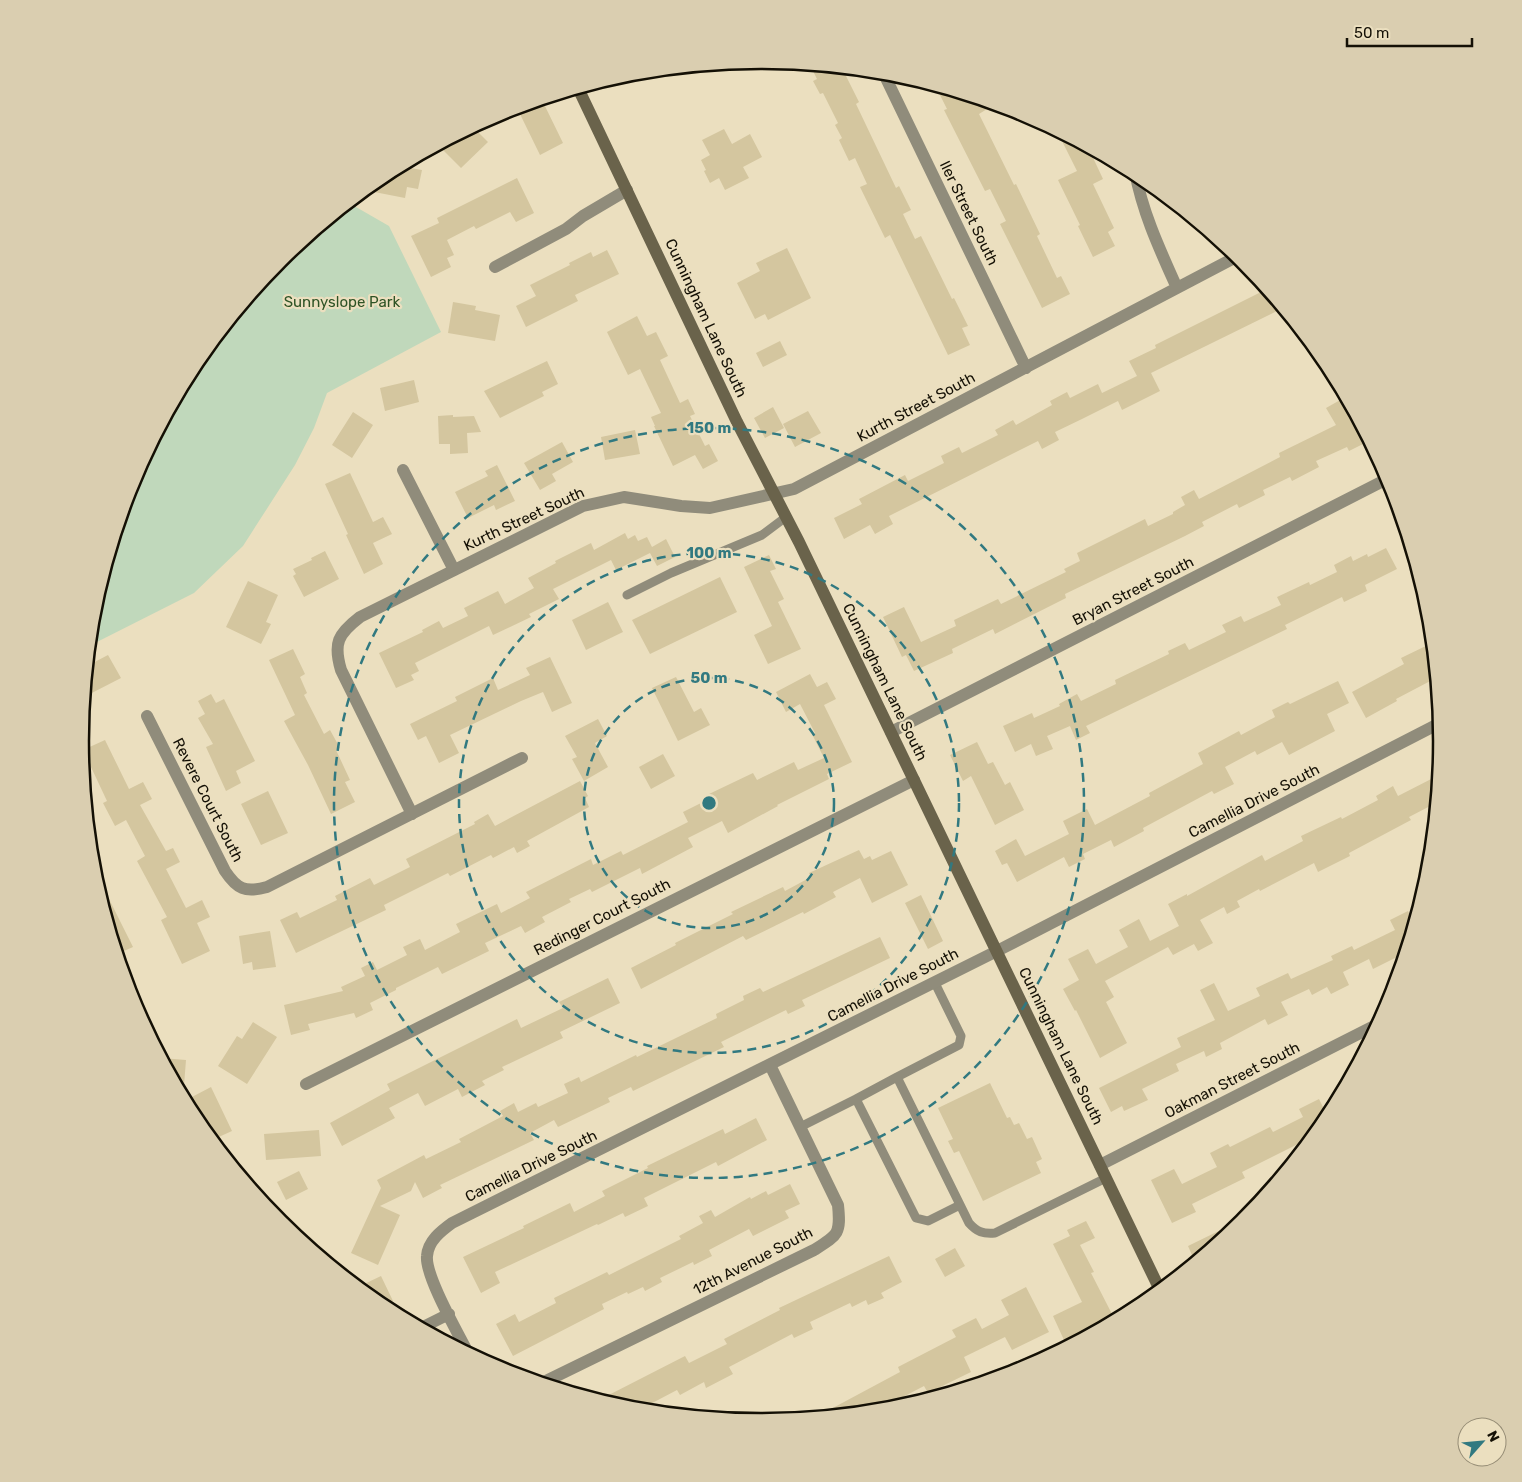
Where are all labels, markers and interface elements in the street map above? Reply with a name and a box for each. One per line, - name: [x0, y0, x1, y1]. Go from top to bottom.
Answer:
- scale bar: [1347, 15, 1472, 47]
- text: 50 m: [1354, 24, 1389, 42]
- street label: Iler Street South: [936, 158, 1002, 268]
- street label: Cunningham Lane South: [661, 236, 751, 400]
- park label: Sunnyslope Park: [284, 293, 400, 311]
- street label: Kurth Street South: [854, 368, 978, 446]
- text: 150 m: [687, 419, 731, 437]
- street label: Kurth Street South: [461, 483, 587, 555]
- text: 100 m: [687, 544, 731, 562]
- street label: Bryan Street South: [1069, 553, 1197, 629]
- street label: Cunningham Lane South: [839, 600, 931, 764]
- text: 50 m: [691, 669, 727, 687]
- street label: Revere Court South: [169, 735, 247, 865]
- street label: Camellia Drive South: [1185, 760, 1323, 842]
- centre of rings: [700, 794, 718, 812]
- street label: Redinger Court South: [531, 875, 673, 959]
- street label: Camellia Drive South: [824, 944, 962, 1026]
- street label: Cunningham Lane South: [1015, 964, 1107, 1128]
- street label: Oakman Street South: [1161, 1038, 1303, 1122]
- street label: Camellia Drive South: [462, 1126, 600, 1206]
- street label: 12th Avenue South: [690, 1223, 816, 1299]
- north arrow: [1457, 1417, 1507, 1467]
- text: N: [1483, 1428, 1503, 1445]

